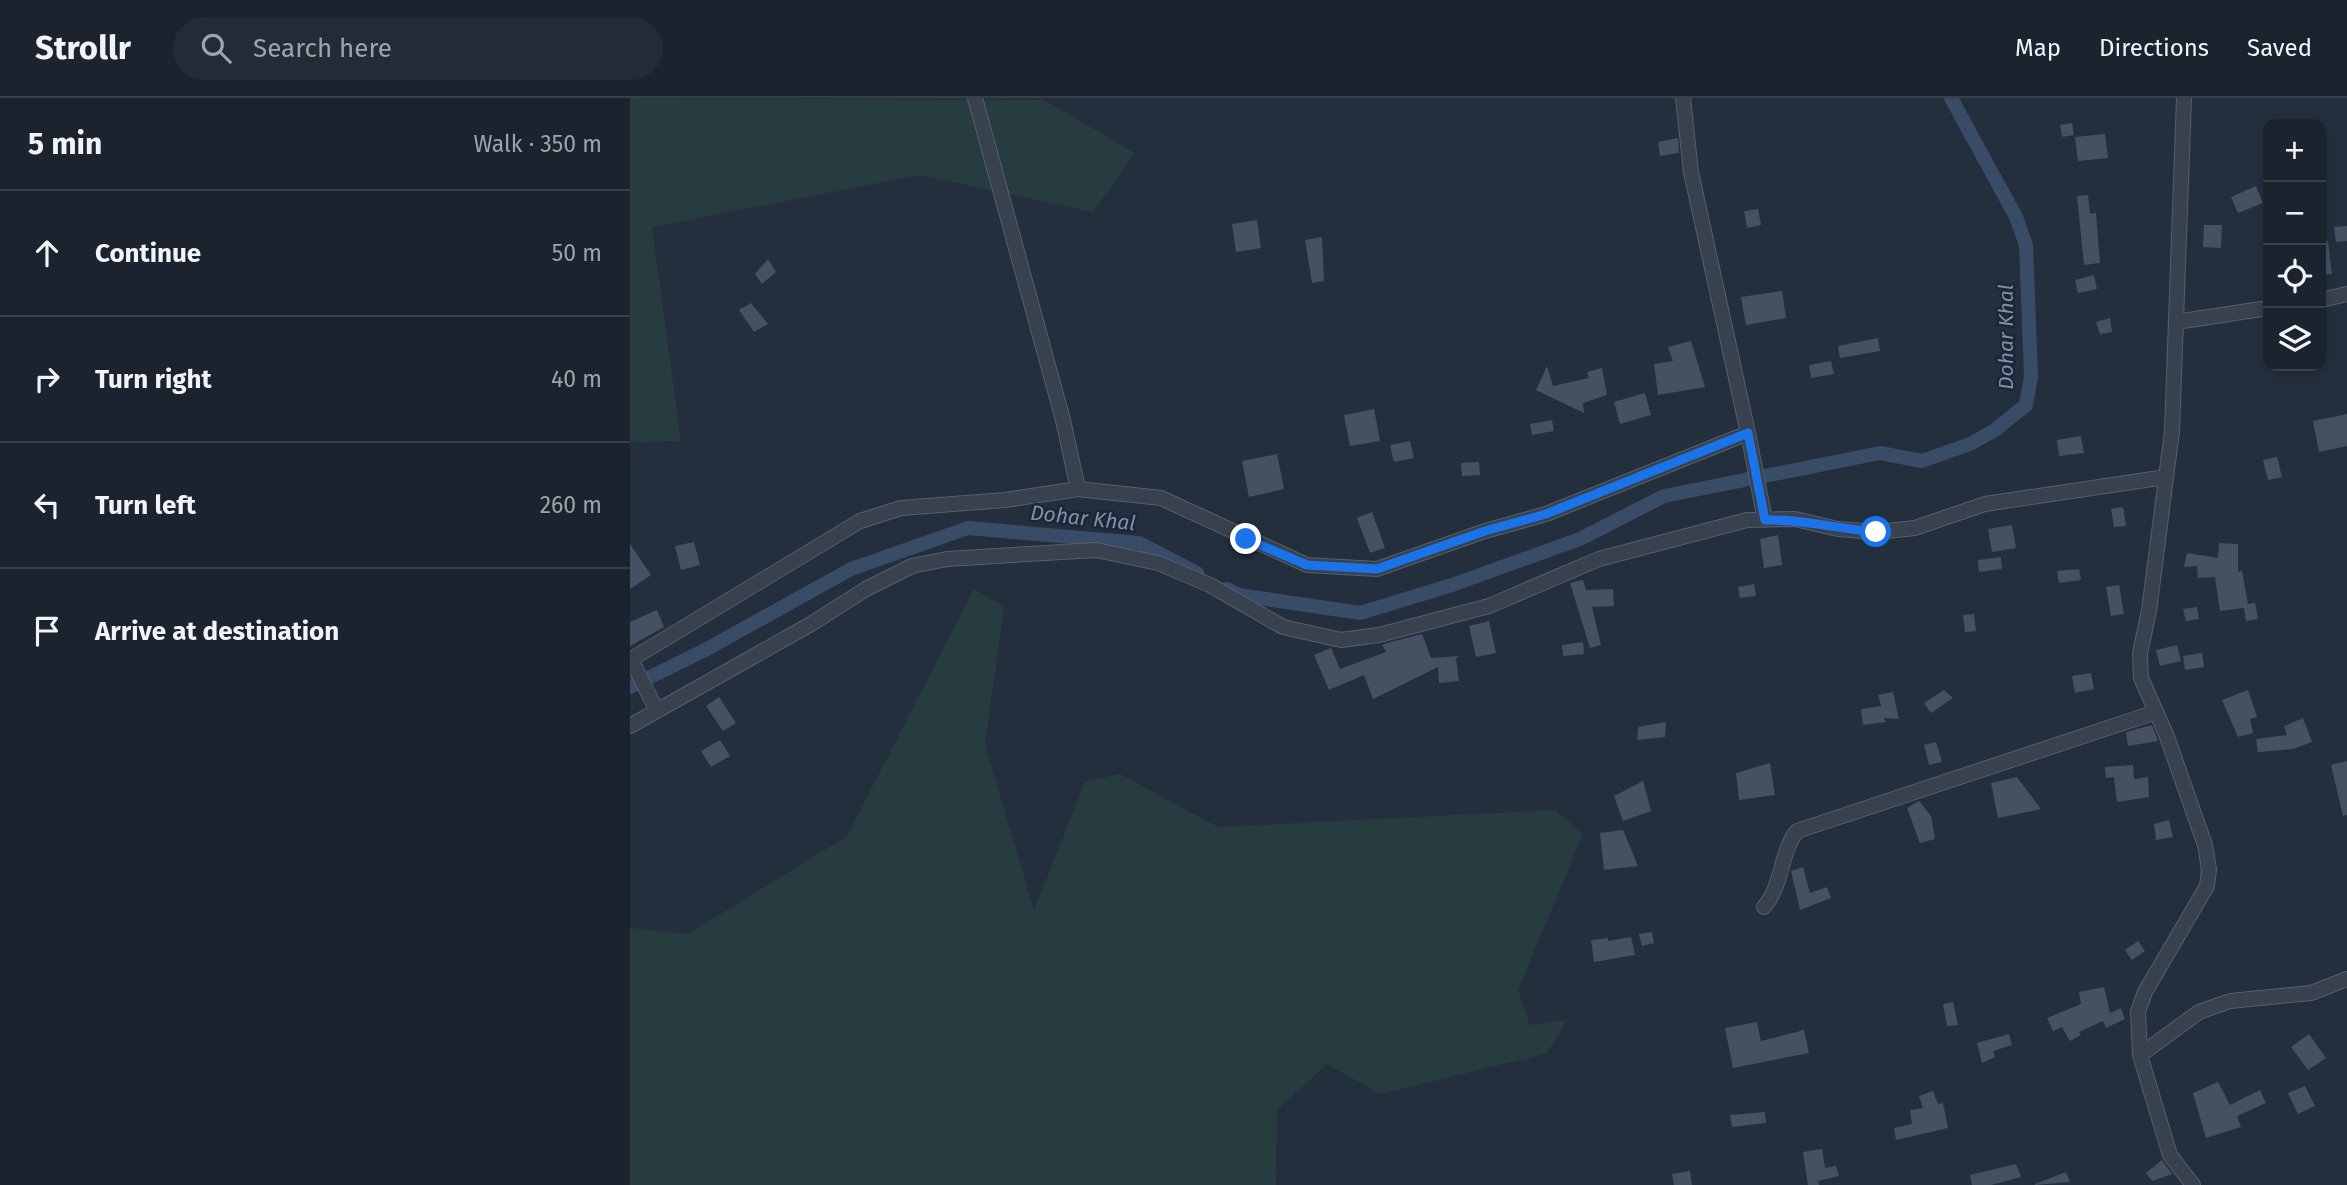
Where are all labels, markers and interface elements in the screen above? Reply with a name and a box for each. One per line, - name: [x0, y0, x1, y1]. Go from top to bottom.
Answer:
- search box: [173, 17, 663, 80]
- text: Strollr: [35, 28, 131, 68]
- icon: search: [197, 29, 235, 67]
- text: Search here: [253, 33, 392, 64]
- text: Map: [2015, 34, 2061, 62]
- text: Directions: [2099, 34, 2209, 62]
- text: Saved: [2247, 34, 2312, 62]
- map controls: [2263, 119, 2326, 371]
- button: +: [2263, 119, 2326, 182]
- text: 5 min: [28, 126, 102, 162]
- text: Walk · 350 m: [474, 130, 602, 158]
- button: −: [2263, 182, 2326, 245]
- icon: ahead: [28, 234, 66, 272]
- text: Continue: [95, 238, 201, 269]
- text: 50 m: [552, 239, 602, 267]
- button: locate: [2263, 245, 2326, 308]
- water label: Dohar Khal: [1993, 284, 2019, 390]
- button: layers: [2263, 308, 2326, 371]
- icon: right: [28, 360, 66, 398]
- text: Turn right: [95, 364, 212, 395]
- text: 40 m: [551, 365, 602, 393]
- icon: left: [28, 486, 66, 524]
- text: Turn left: [95, 490, 196, 521]
- text: 260 m: [540, 491, 602, 519]
- water label: Dohar Khal: [1029, 500, 1137, 536]
- route start: [1860, 516, 1891, 547]
- route end: [1230, 523, 1261, 554]
- icon: arrive: [28, 612, 66, 650]
- text: Arrive at destination: [95, 616, 339, 647]

